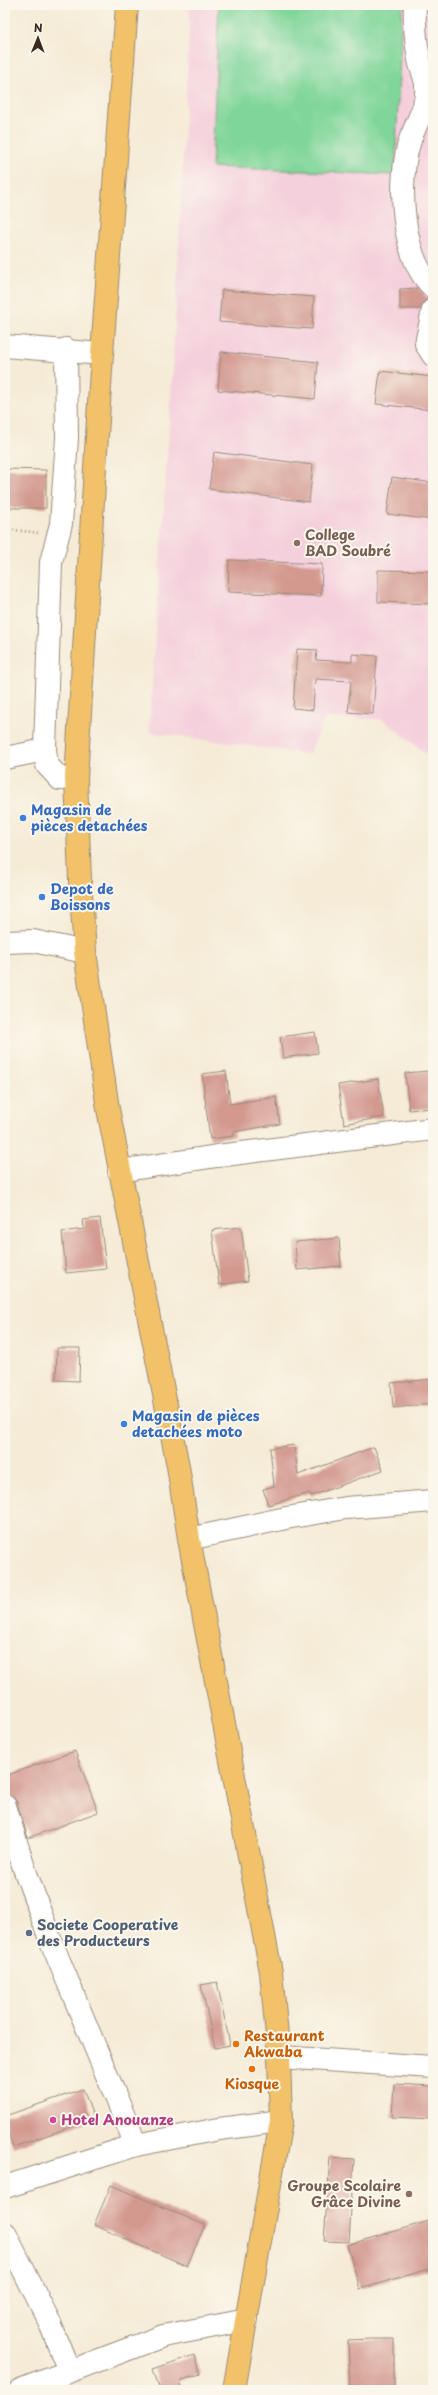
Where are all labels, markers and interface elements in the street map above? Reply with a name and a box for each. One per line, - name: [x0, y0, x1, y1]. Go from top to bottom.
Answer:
- north arrow: [18, 18, 58, 58]
- text: N: [34, 19, 43, 36]
- place label: College BAD Soubré: [305, 524, 391, 561]
- marker: College BAD Soubré: [292, 538, 302, 548]
- place label: Magasin de pièces detachées: [31, 799, 148, 836]
- marker: Magasin de pièces detachées: [18, 813, 28, 823]
- place label: Depot de Boissons: [50, 878, 114, 915]
- marker: Depot de Boissons: [37, 892, 47, 902]
- place label: Magasin de pièces detachées moto: [132, 1405, 260, 1442]
- marker: Magasin de pièces detachées moto: [119, 1419, 129, 1429]
- place label: Societe Cooperative des Producteurs: [37, 1914, 179, 1951]
- marker: Societe Cooperative des Producteurs: [24, 1928, 34, 1938]
- place label: Restaurant Akwaba: [243, 2025, 325, 2062]
- marker: Restaurant Akwaba: [231, 2039, 241, 2049]
- marker: Kiosque: [247, 2064, 257, 2074]
- place label: Kiosque: [225, 2073, 280, 2094]
- place label: Hotel Anouanze: [61, 2109, 174, 2130]
- marker: Hotel Anouanze: [48, 2115, 58, 2125]
- place label: Groupe Scolaire Grâce Divine: [287, 2175, 401, 2212]
- marker: Groupe Scolaire Grâce Divine: [404, 2189, 414, 2199]

